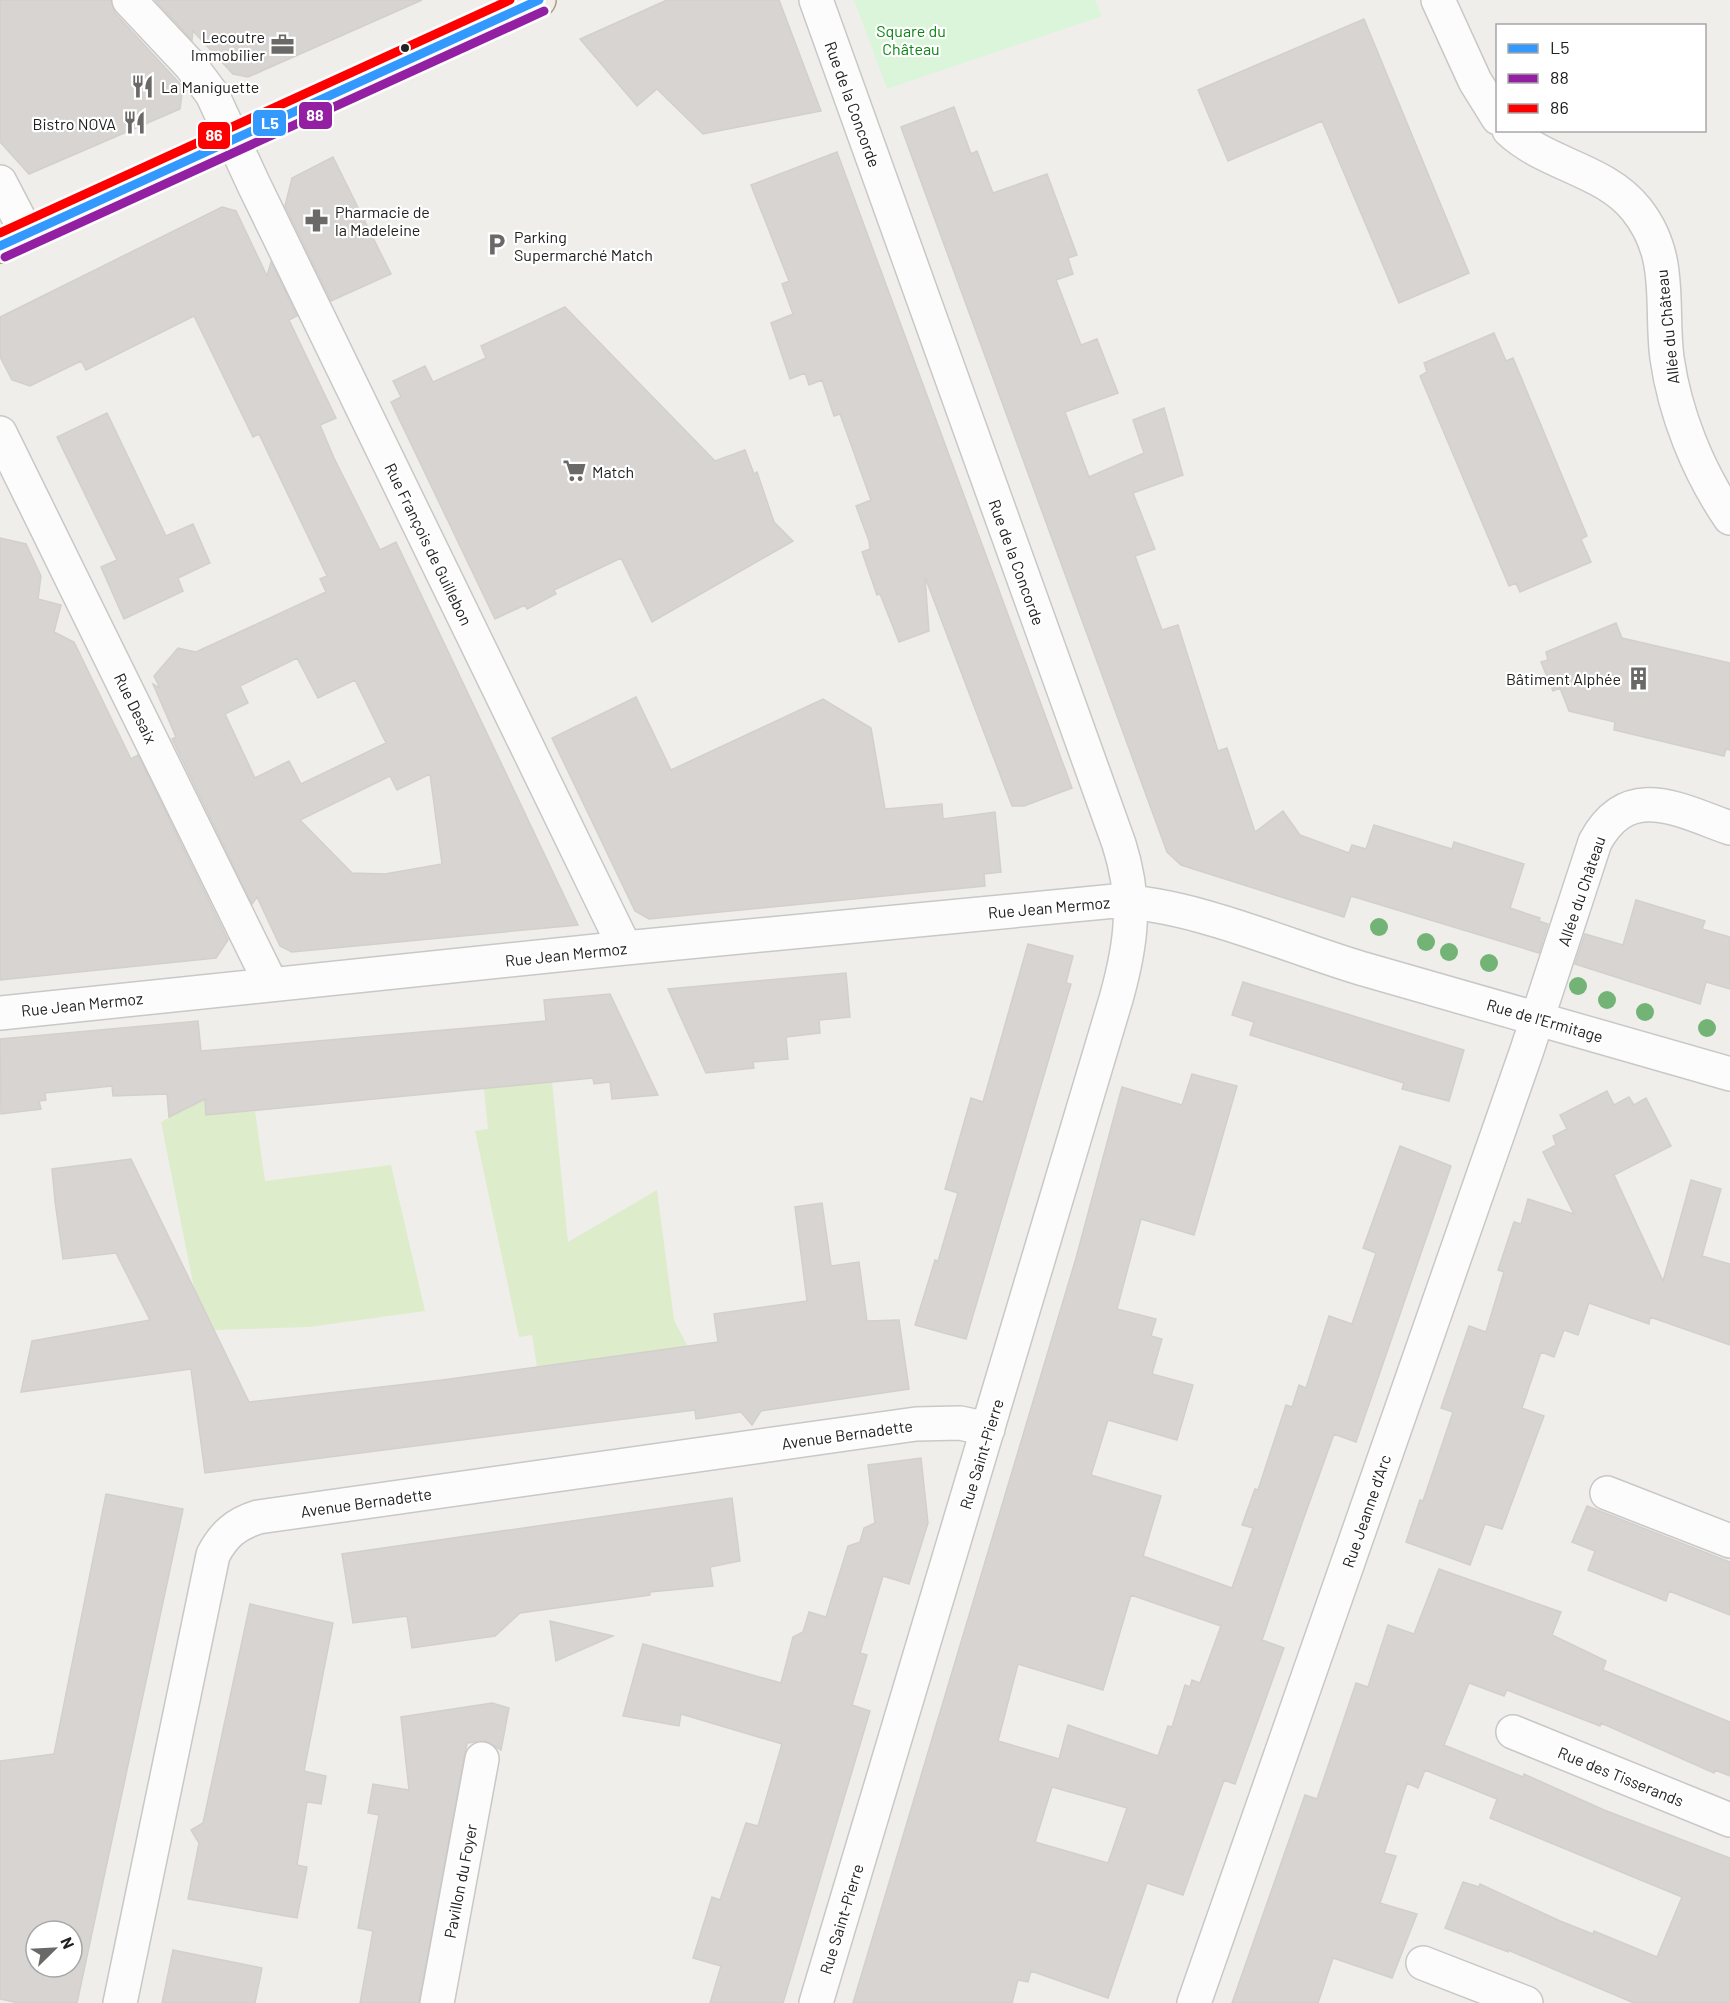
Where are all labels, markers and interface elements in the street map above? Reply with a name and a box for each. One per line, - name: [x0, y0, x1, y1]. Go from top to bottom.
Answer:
- park label: Square du Château: [876, 21, 946, 58]
- legend: [1496, 24, 1706, 132]
- place label: Lecoutre Immobilier: [191, 27, 265, 64]
- office icon: Lecoutre Immobilier: [270, 32, 296, 58]
- text: L5: [1550, 36, 1569, 58]
- street label: Rue de la Concorde: [821, 38, 885, 170]
- unlabelled marker: [399, 42, 411, 54]
- text: 88: [1550, 66, 1569, 88]
- restaurant icon: La Maniguette: [130, 73, 156, 99]
- place label: La Maniguette: [161, 77, 259, 96]
- text: 86: [1550, 96, 1569, 118]
- line badge: 88: [298, 101, 333, 130]
- text: 88: [306, 105, 324, 124]
- line badge: L5: [252, 109, 287, 137]
- restaurant icon: Bistro NOVA: [121, 110, 147, 136]
- text: L5: [261, 113, 279, 132]
- place label: Bistro NOVA: [32, 114, 116, 133]
- line badge: 86: [197, 121, 231, 150]
- text: 86: [205, 125, 223, 144]
- place label: Pharmacie de la Madeleine: [335, 202, 430, 239]
- pharmacy icon: Pharmacie de la Madeleine: [304, 207, 330, 233]
- place label: Parking Supermarché Match: [514, 227, 653, 264]
- parking icon: Parking Supermarché Match: [483, 232, 509, 258]
- street label: Allée du Château: [1652, 269, 1682, 385]
- supermarket icon: Match: [561, 458, 587, 484]
- street label: Rue François de Guillebon: [381, 460, 477, 628]
- place label: Match: [592, 462, 634, 481]
- street label: Rue de la Concorde: [985, 496, 1049, 628]
- building icon: Bâtiment Alphée: [1626, 665, 1652, 691]
- place label: Bâtiment Alphée: [1506, 669, 1621, 688]
- street label: Rue Desaix: [111, 670, 161, 747]
- street label: Allée du Château: [1553, 833, 1609, 949]
- street label: Rue Jean Mermoz: [987, 892, 1111, 922]
- street label: Rue Jean Mermoz: [504, 938, 628, 970]
- street label: Rue Jean Mermoz: [20, 988, 144, 1020]
- street label: Rue de l'Ermitage: [1485, 994, 1605, 1046]
- street label: Rue Saint-Pierre: [955, 1397, 1007, 1511]
- street label: Avenue Bernadette: [780, 1415, 914, 1453]
- street label: Rue Jeanne d'Arc: [1338, 1452, 1394, 1570]
- street label: Avenue Bernadette: [299, 1483, 433, 1521]
- street label: Rue des Tisserands: [1555, 1742, 1687, 1810]
- street label: Pavillon du Foyer: [440, 1822, 480, 1940]
- street label: Rue Saint-Pierre: [815, 1862, 867, 1976]
- north arrow: [24, 1919, 84, 1979]
- text: N: [57, 1934, 79, 1951]

